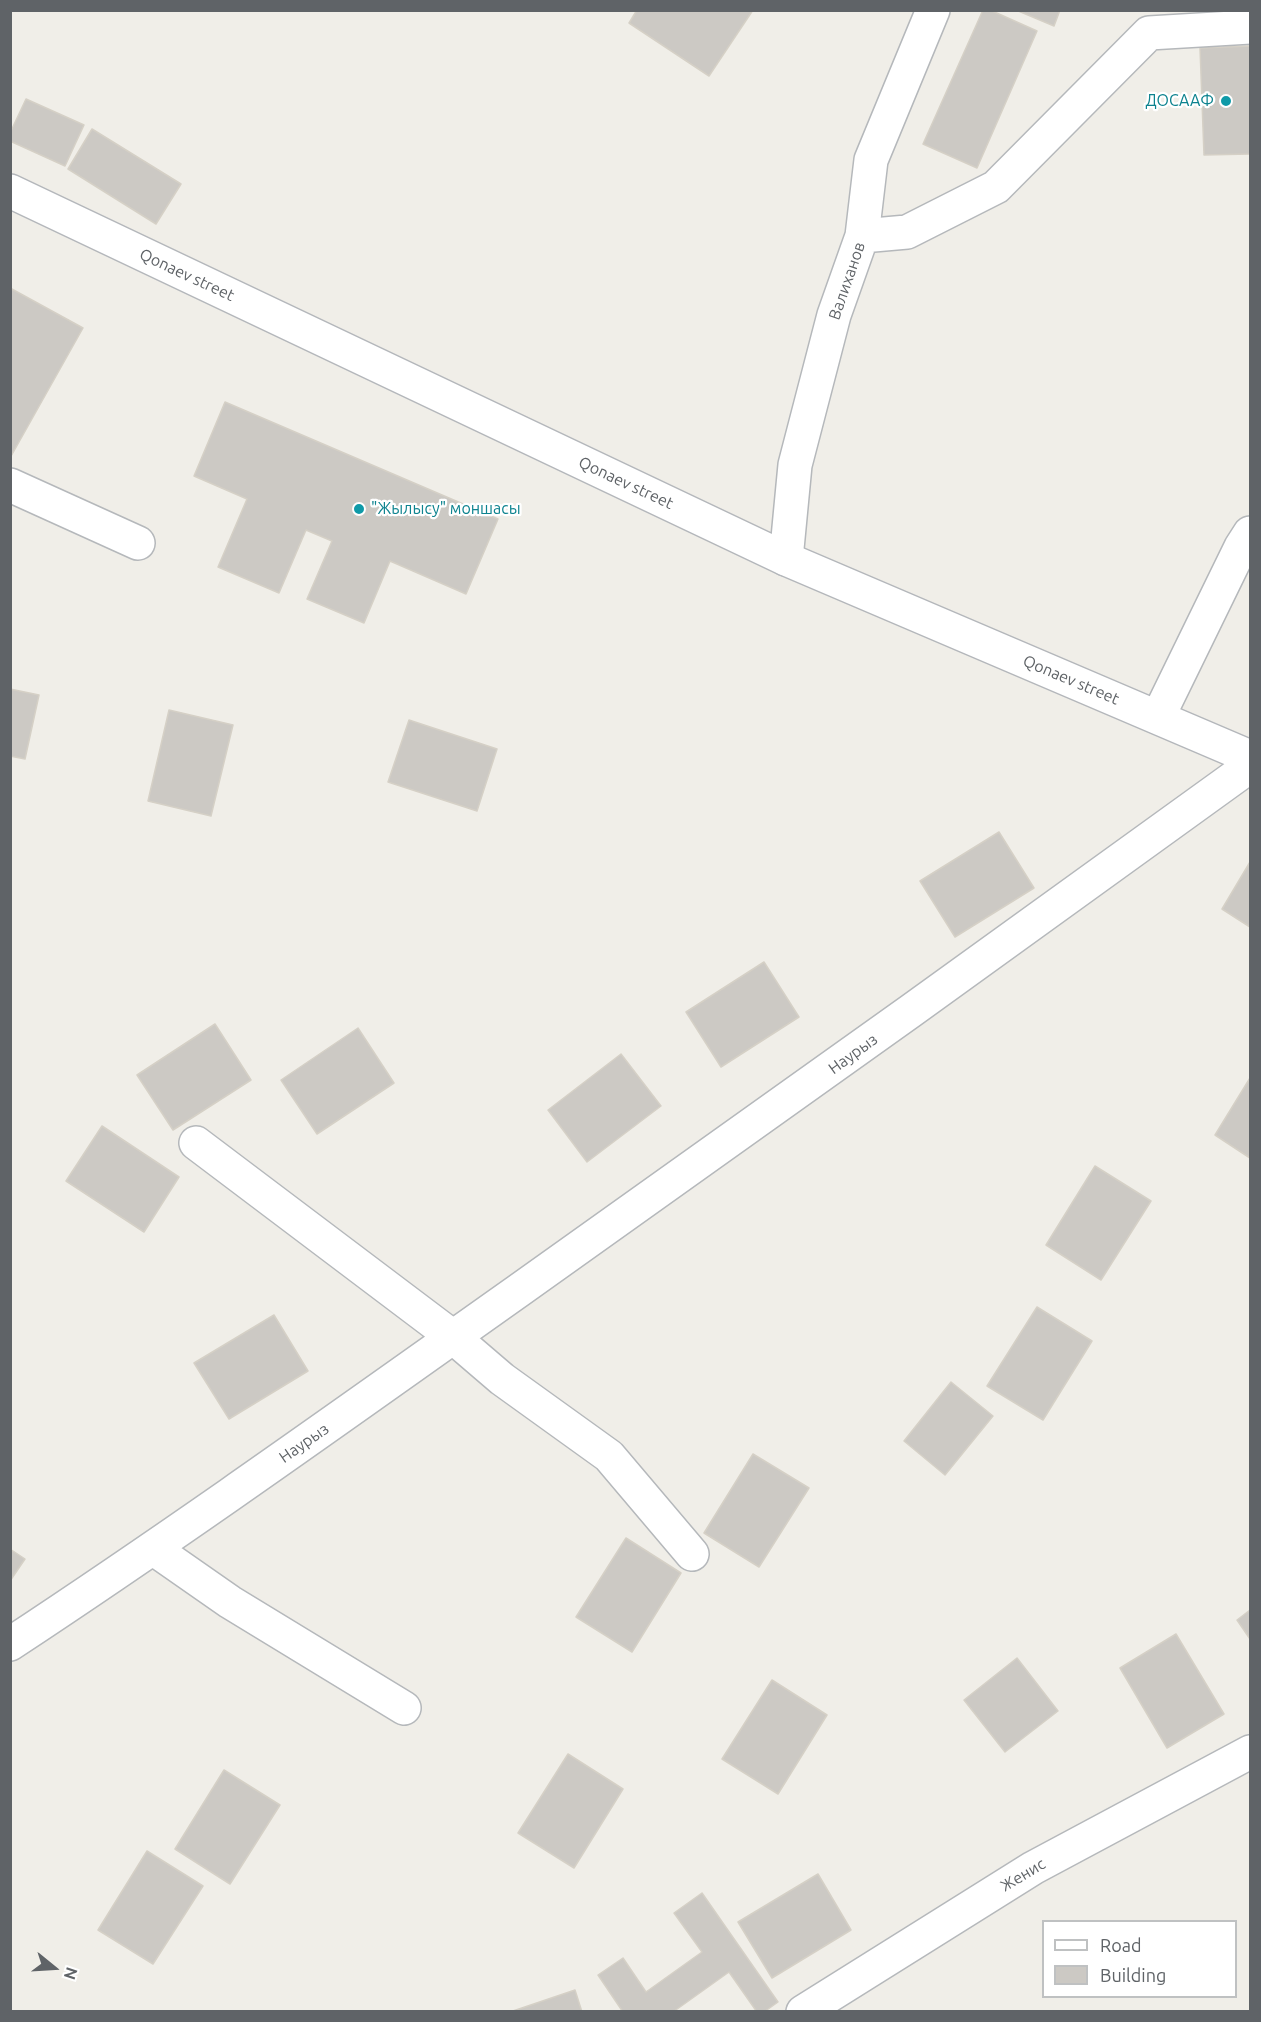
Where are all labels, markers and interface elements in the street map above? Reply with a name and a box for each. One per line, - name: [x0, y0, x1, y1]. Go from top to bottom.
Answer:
- place label: ДОСААФ: [1145, 91, 1214, 111]
- marker: ДОСААФ: [1219, 94, 1233, 108]
- street label: Валиханов: [825, 240, 869, 322]
- street label: Qonaev street: [136, 245, 238, 305]
- street label: Qonaev street: [575, 453, 677, 513]
- place label: "Жылысу" моншасы: [371, 499, 521, 519]
- marker: "Жылысу" моншасы: [352, 502, 366, 516]
- street label: Qonaev street: [1020, 651, 1122, 709]
- street label: Наурыз: [825, 1030, 881, 1078]
- street label: Наурыз: [276, 1419, 332, 1467]
- street label: Женис: [997, 1854, 1049, 1896]
- legend: [1042, 1920, 1237, 1998]
- text: Road: [1100, 1935, 1142, 1955]
- north arrow: [24, 1938, 84, 1998]
- text: N: [61, 1965, 82, 1982]
- text: Building: [1100, 1965, 1166, 1985]

